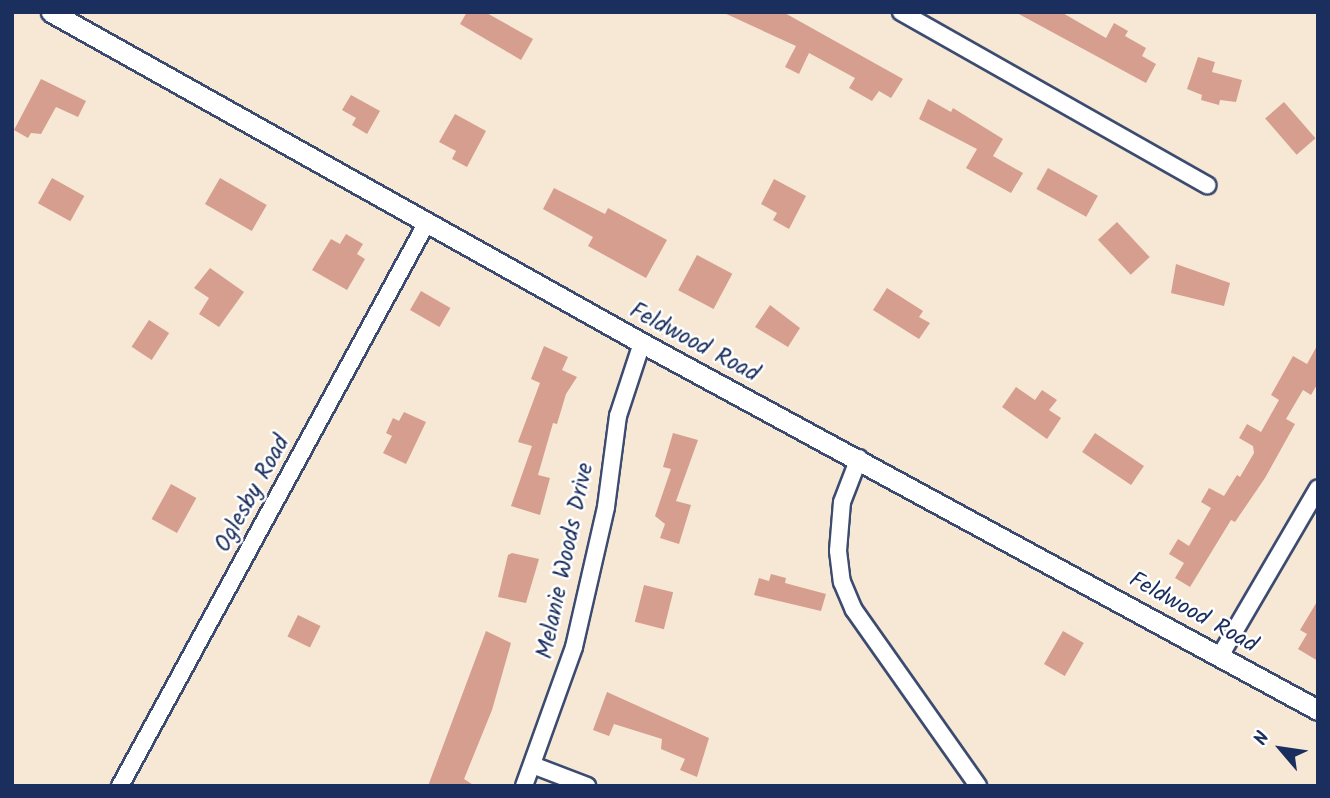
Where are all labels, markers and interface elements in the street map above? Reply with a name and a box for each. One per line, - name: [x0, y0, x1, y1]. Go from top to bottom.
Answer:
- street label: Feldwood Road: [625, 297, 763, 389]
- street label: Oglesby Road: [210, 431, 296, 557]
- street label: Melanie Woods Drive: [532, 461, 600, 661]
- street label: Feldwood Road: [1124, 566, 1262, 660]
- north arrow: [1246, 714, 1316, 784]
- text: N: [1247, 726, 1279, 751]

